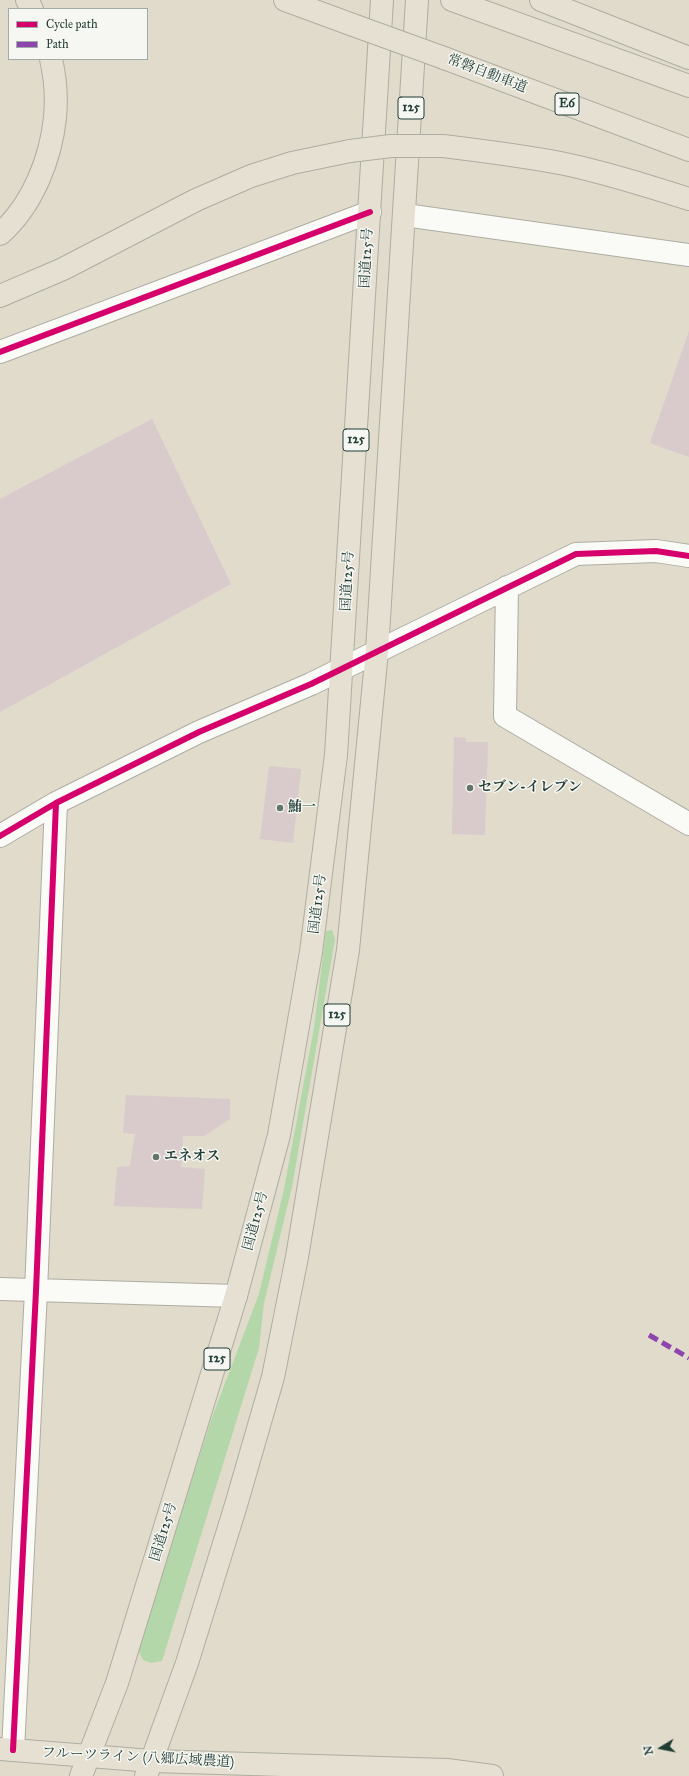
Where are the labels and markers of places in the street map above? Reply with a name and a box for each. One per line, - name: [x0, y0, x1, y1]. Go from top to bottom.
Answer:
- place label: セブン-イレブン: [478, 780, 582, 796]
- marker: セブン-イレブン: [465, 783, 475, 793]
- place label: 鮪一: [288, 800, 316, 816]
- marker: 鮪一: [275, 803, 285, 813]
- place label: エネオス: [164, 1149, 220, 1165]
- marker: エネオス: [151, 1152, 161, 1162]

